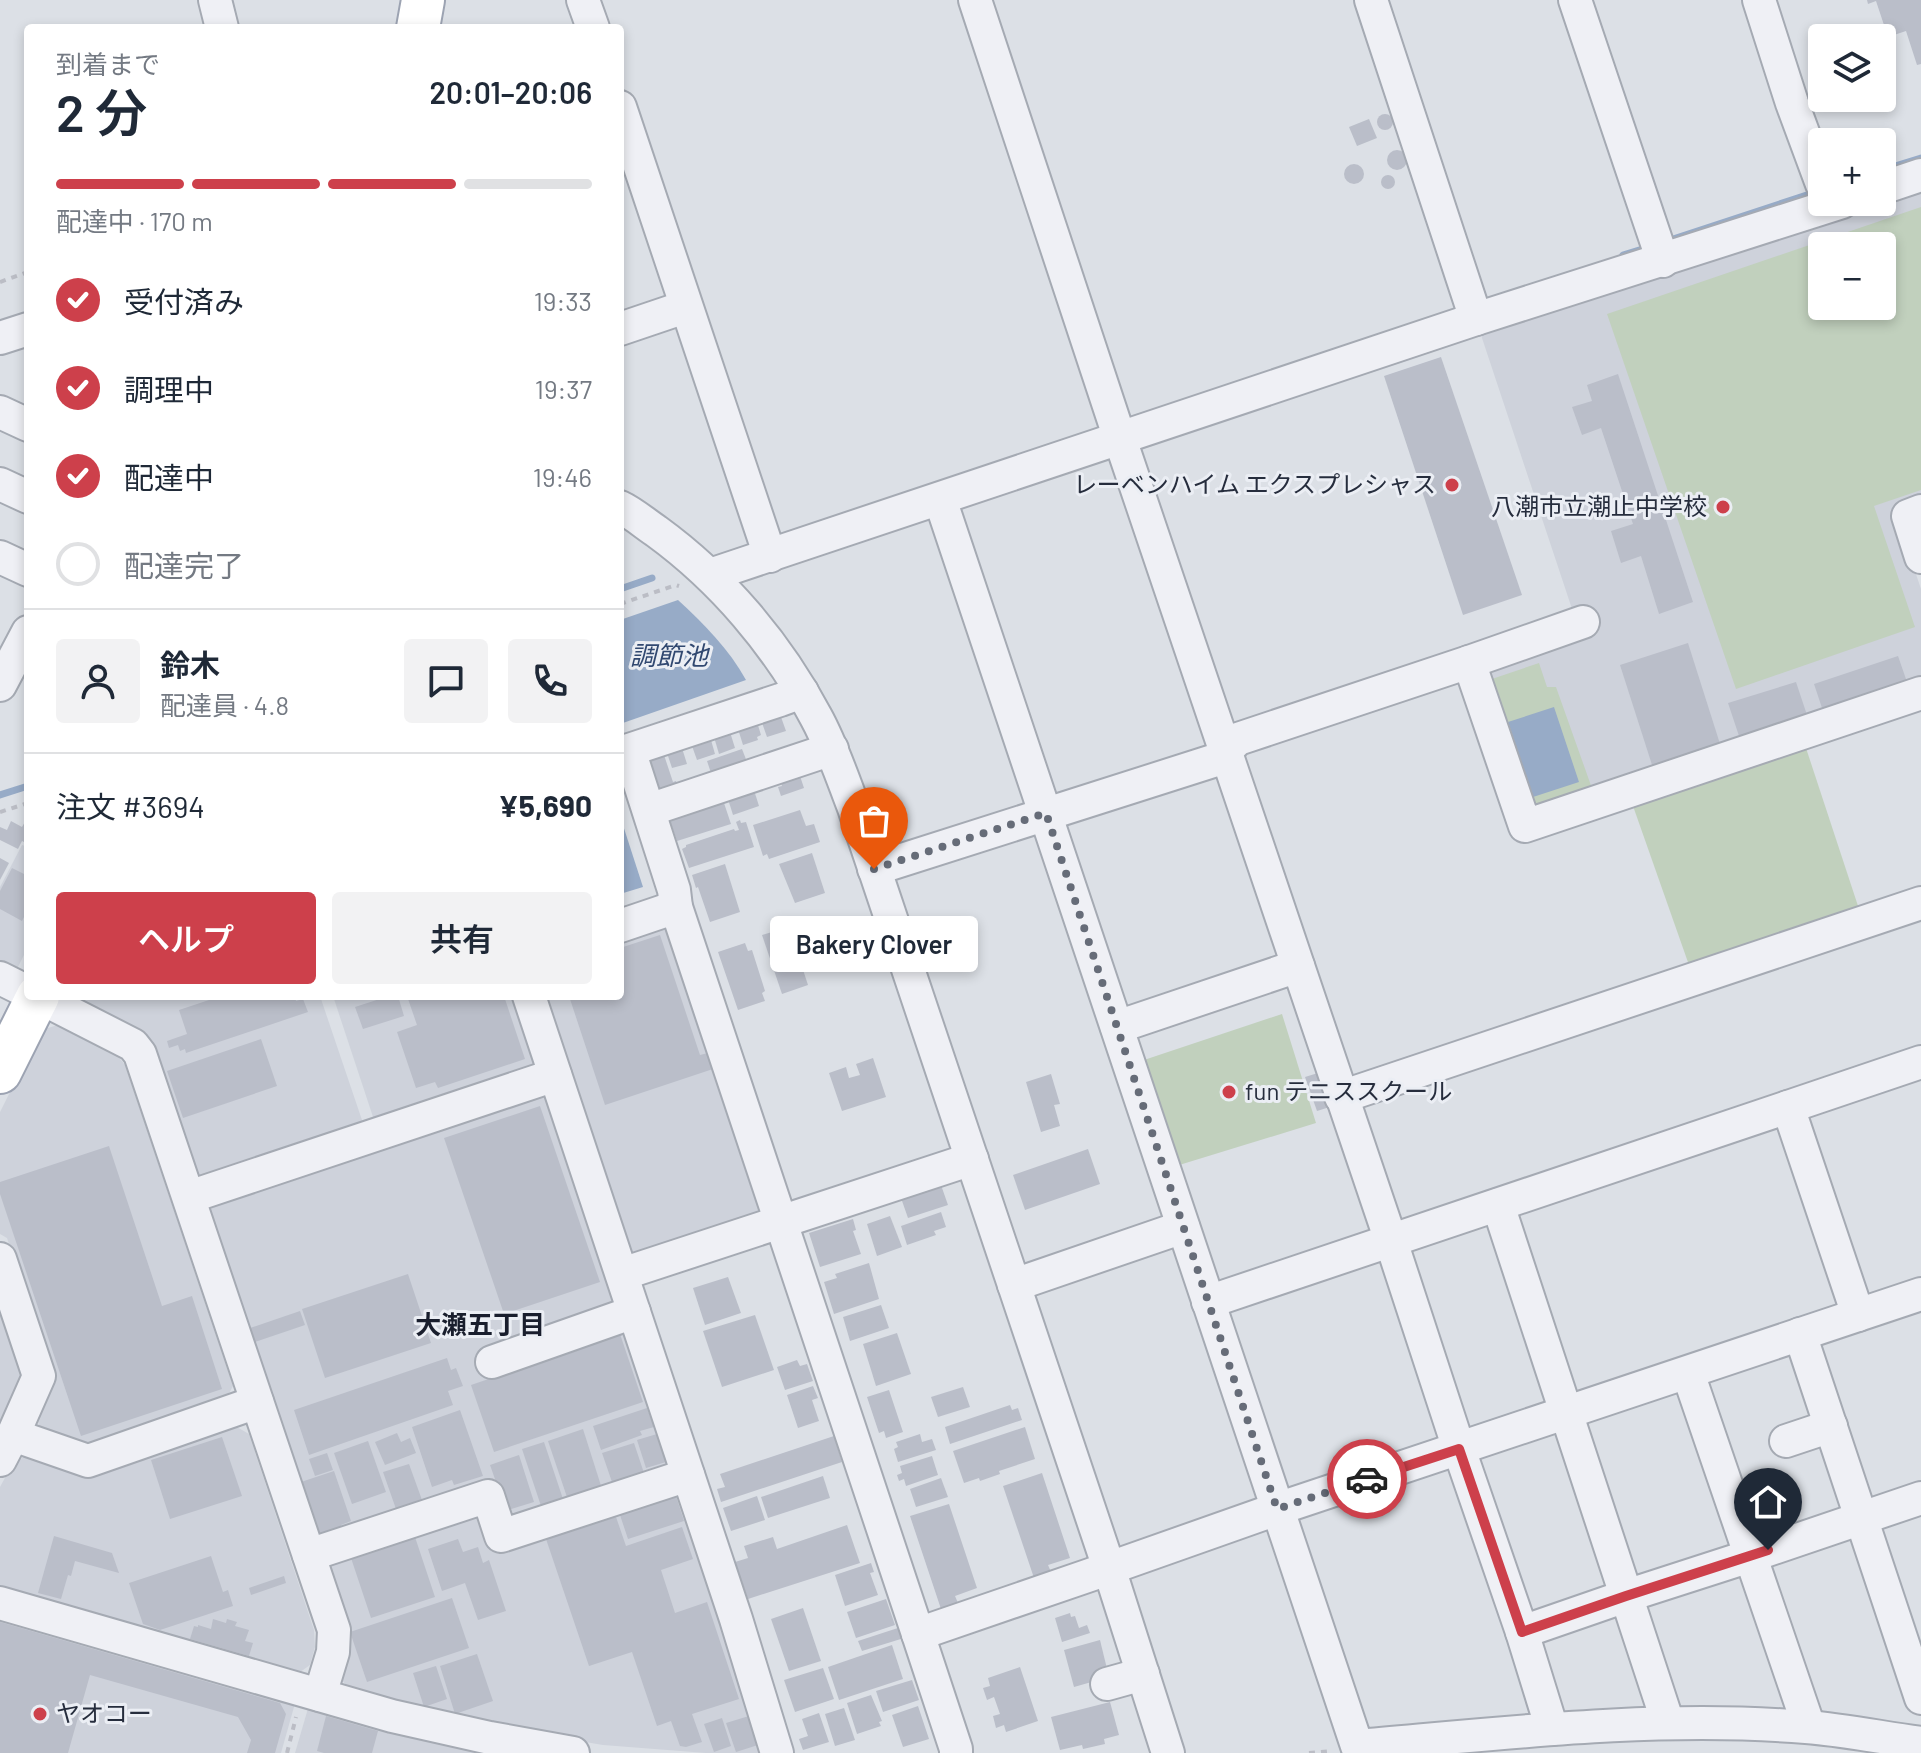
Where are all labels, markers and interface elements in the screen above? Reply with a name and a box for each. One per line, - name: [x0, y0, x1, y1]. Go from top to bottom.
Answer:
- map controls: [1808, 24, 1896, 320]
- button: layers: [1808, 24, 1896, 112]
- text: 到着まで: [56, 48, 160, 79]
- text: 20:01–20:06: [430, 74, 592, 110]
- text: 2 分: [56, 80, 147, 142]
- button: +: [1808, 128, 1896, 216]
- text: 配達中 · 170 m: [56, 205, 213, 236]
- button: −: [1808, 232, 1896, 320]
- icon: check: [56, 278, 100, 322]
- text: 受付済み: [124, 283, 244, 319]
- text: 19:33: [534, 285, 592, 316]
- icon: check: [56, 366, 100, 410]
- text: 調理中: [124, 371, 214, 407]
- text: 19:37: [535, 373, 592, 404]
- icon: check: [56, 454, 100, 498]
- text: 配達中: [124, 459, 214, 495]
- text: 19:46: [533, 461, 592, 492]
- place label: レーベンハイム エクスプレシャス: [1073, 469, 1436, 498]
- marker: レーベンハイム エクスプレシャス: [1443, 476, 1461, 494]
- place label: 八潮市立潮止中学校: [1491, 491, 1707, 520]
- marker: 八潮市立潮止中学校: [1714, 498, 1732, 516]
- text: 配達完了: [124, 547, 244, 583]
- button: person: [56, 639, 140, 723]
- button: chat: [404, 639, 488, 723]
- button: phone: [508, 639, 592, 723]
- water label: 調節池: [630, 639, 711, 670]
- text: 鈴木: [160, 646, 220, 682]
- text: 配達員 · 4.8: [160, 689, 289, 720]
- text: ¥5,690: [498, 787, 592, 823]
- pin: [840, 787, 908, 869]
- text: 注文 #3694: [56, 788, 205, 824]
- icon: bag: [852, 799, 896, 843]
- button: ヘルプ: [56, 892, 316, 984]
- button: 共有: [332, 892, 592, 984]
- callout: Bakery Clover: [770, 917, 978, 973]
- text: Bakery Clover: [796, 928, 952, 959]
- place label: fun テニススクール: [1245, 1076, 1452, 1105]
- marker: fun テニススクール: [1220, 1083, 1238, 1101]
- district label: 大瀬五丁目: [415, 1308, 545, 1339]
- courier: [1327, 1439, 1407, 1519]
- icon: car: [1345, 1457, 1389, 1501]
- pin: [1734, 1468, 1802, 1550]
- icon: home: [1746, 1480, 1790, 1524]
- place label: ヤオコー: [56, 1698, 152, 1727]
- marker: ヤオコー: [31, 1705, 49, 1723]

